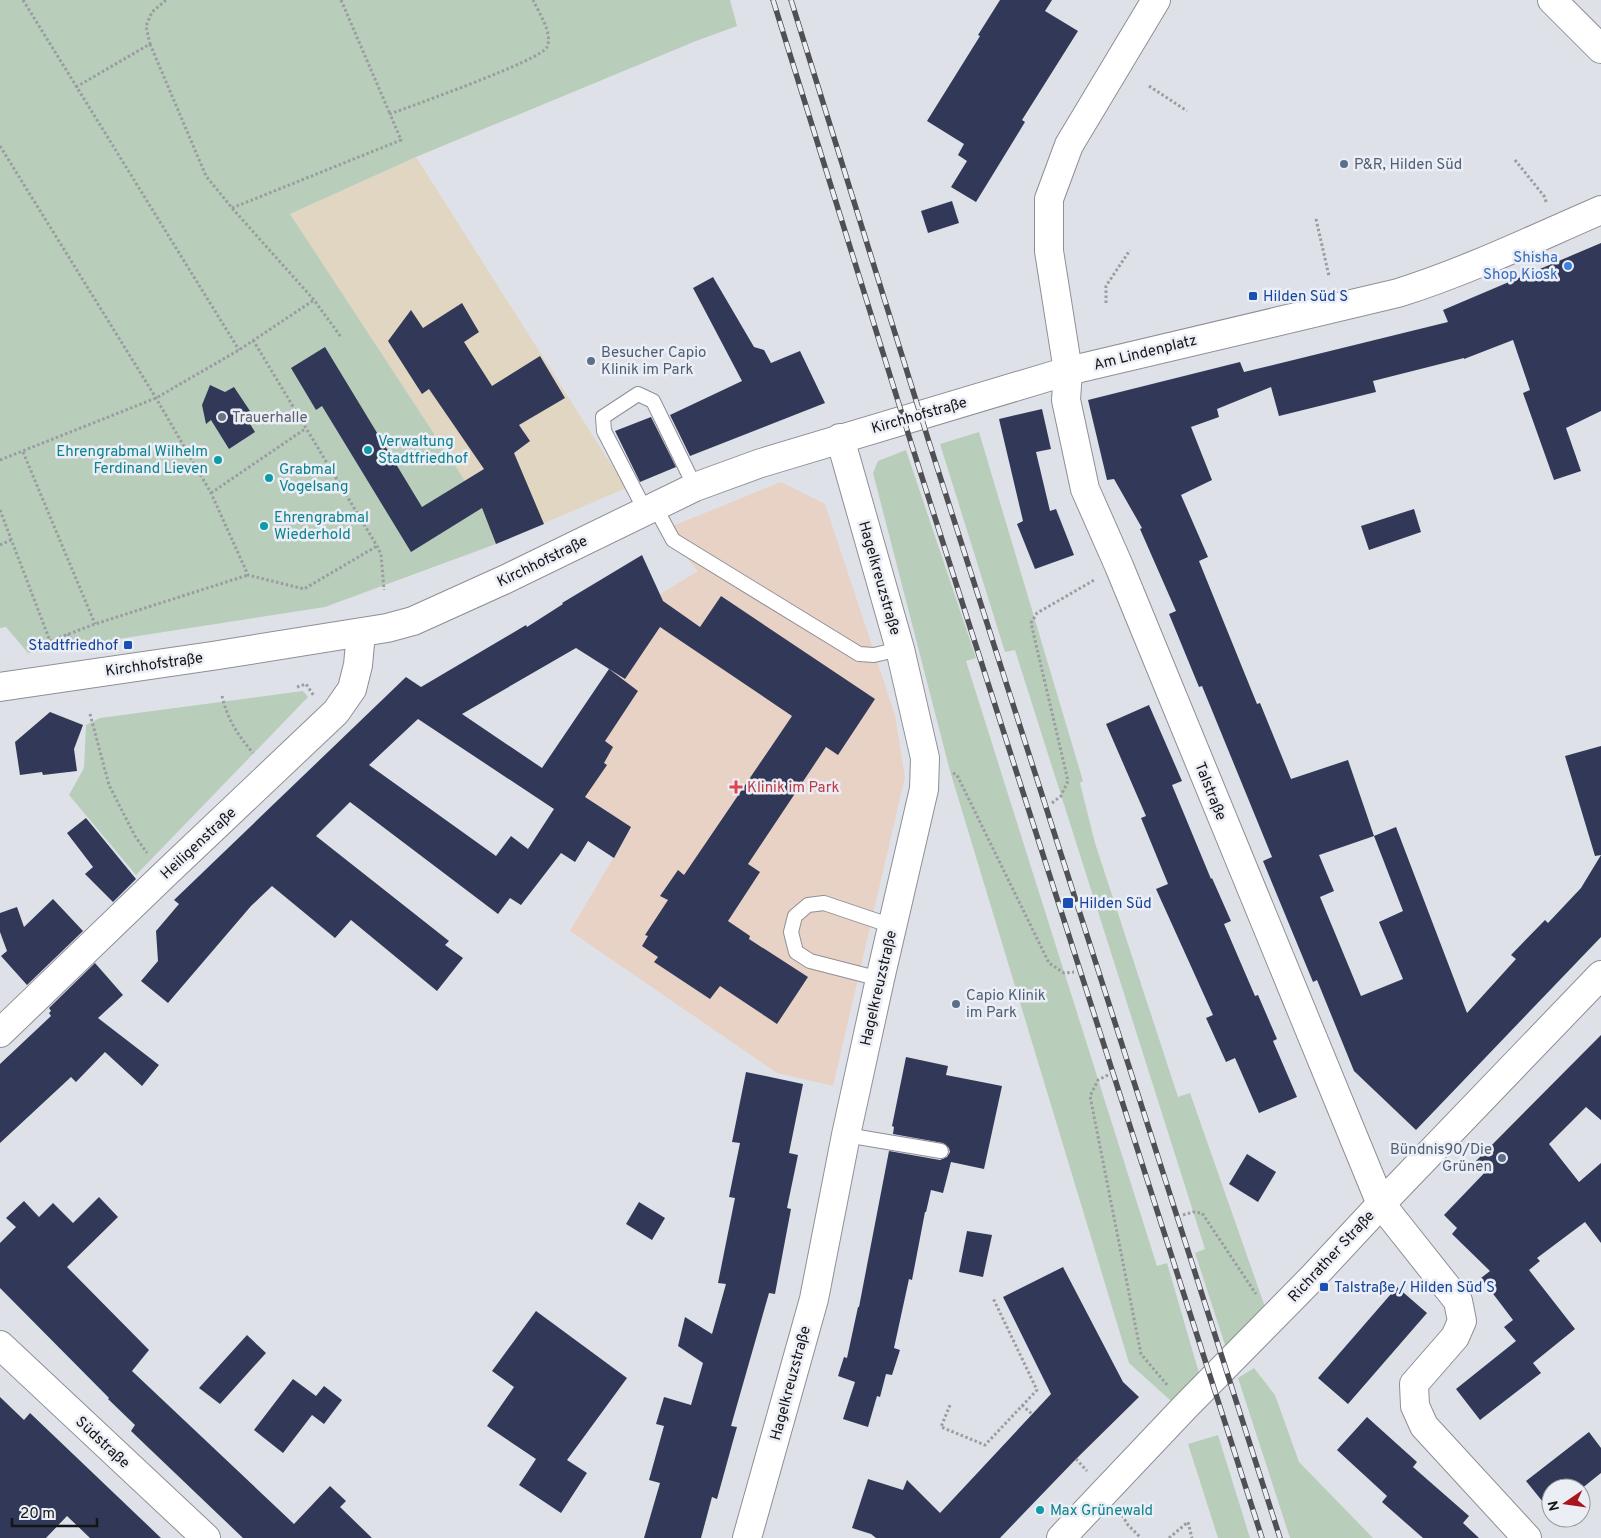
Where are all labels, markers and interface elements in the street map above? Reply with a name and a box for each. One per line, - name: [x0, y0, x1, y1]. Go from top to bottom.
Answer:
- place label: P&R, Hilden Süd: [1354, 156, 1462, 175]
- marker: P&R, Hilden Süd: [1338, 158, 1350, 170]
- place label: Shisha Shop Kiosk: [1483, 249, 1558, 285]
- marker: Shisha Shop Kiosk: [1562, 260, 1574, 272]
- place label: Hilden Süd S: [1263, 288, 1348, 307]
- marker: Hilden Süd S: [1247, 290, 1259, 302]
- street label: Am Lindenplatz: [1092, 331, 1199, 375]
- place label: Besucher Capio Klinik im Park: [601, 344, 706, 380]
- marker: Besucher Capio Klinik im Park: [585, 355, 597, 367]
- street label: Kirchhofstraße: [870, 394, 969, 439]
- place label: Trauerhalle: [232, 409, 308, 428]
- marker: Trauerhalle: [216, 411, 228, 423]
- place label: Verwaltung Stadtfriedhof: [378, 433, 468, 469]
- place label: Ehrengrabmal Wilhelm Ferdinand Lieven: [56, 443, 208, 479]
- marker: Verwaltung Stadtfriedhof: [362, 444, 374, 456]
- marker: Ehrengrabmal Wilhelm Ferdinand Lieven: [212, 454, 224, 466]
- place label: Grabmal Vogelsang: [279, 461, 348, 497]
- marker: Grabmal Vogelsang: [263, 472, 275, 484]
- place label: Ehrengrabmal Wiederhold: [274, 509, 369, 545]
- street label: Hagelkreuzstraße: [853, 519, 904, 638]
- marker: Ehrengrabmal Wiederhold: [258, 520, 270, 532]
- street label: Kirchhofstraße: [494, 532, 591, 592]
- place label: Stadtfriedhof: [28, 637, 118, 656]
- marker: Stadtfriedhof: [122, 639, 134, 651]
- street label: Kirchhofstraße: [104, 649, 204, 682]
- street label: Talstraße: [1189, 760, 1230, 824]
- place label: Klinik im Park: [747, 779, 839, 798]
- marker: Klinik im Park: [729, 780, 743, 794]
- street label: Heiligenstraße: [157, 804, 241, 884]
- place label: Hilden Süd: [1079, 895, 1152, 914]
- marker: Hilden Süd: [1061, 896, 1075, 910]
- street label: Hagelkreuzstraße: [857, 929, 902, 1048]
- place label: Capio Klinik im Park: [966, 987, 1046, 1023]
- marker: Capio Klinik im Park: [950, 998, 962, 1010]
- place label: Bündnis90/Die Grünen: [1390, 1141, 1492, 1177]
- marker: Bündnis90/Die Grünen: [1496, 1152, 1508, 1164]
- street label: Richrather Straße: [1285, 1207, 1379, 1307]
- place label: Talstraße / Hilden Süd S: [1334, 1279, 1495, 1298]
- marker: Talstraße / Hilden Süd S: [1318, 1281, 1330, 1293]
- street label: Hagelkreuzstraße: [767, 1324, 816, 1443]
- street label: Südstraße: [71, 1413, 133, 1473]
- north arrow: [1541, 1478, 1591, 1528]
- scale bar: [12, 1496, 98, 1528]
- text: N: [1545, 1499, 1564, 1512]
- place label: Max Grünewald: [1050, 1502, 1153, 1521]
- marker: Max Grünewald: [1034, 1504, 1046, 1516]
- text: 20 m: [20, 1505, 55, 1524]

